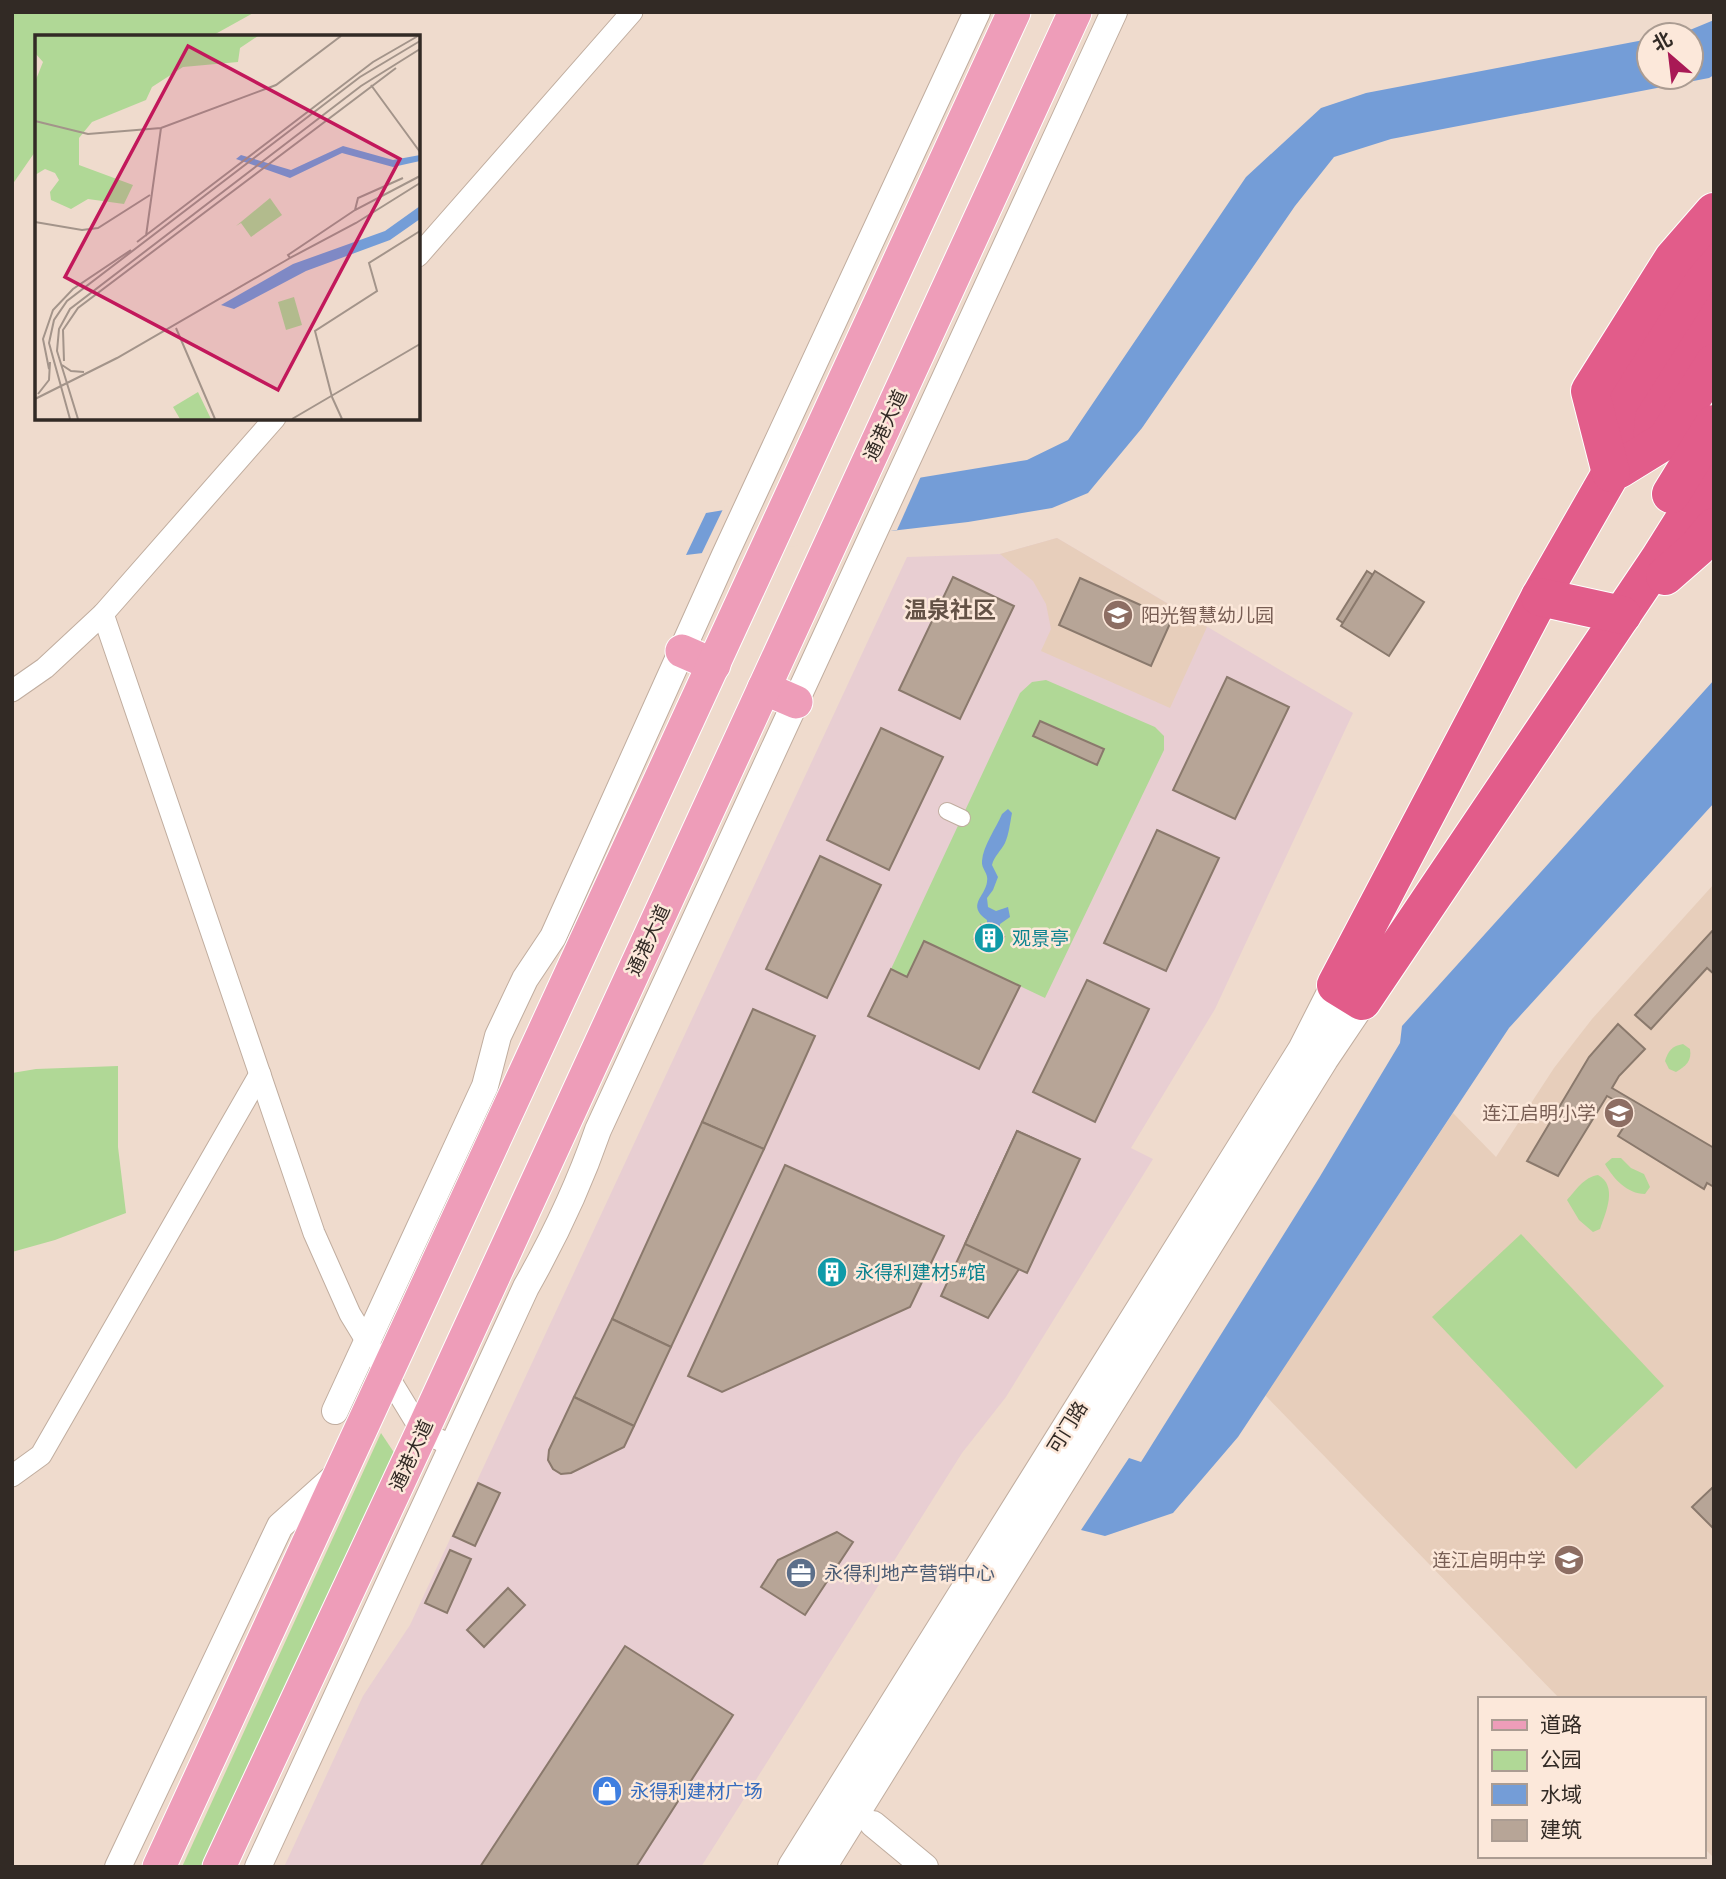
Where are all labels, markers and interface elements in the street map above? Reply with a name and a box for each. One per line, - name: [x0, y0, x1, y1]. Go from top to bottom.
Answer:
- north arrow: [1635, 21, 1705, 91]
- text: 北: [1648, 26, 1676, 56]
- inset map: [35, 35, 420, 420]
- street label: 通港大道: [858, 385, 912, 465]
- district label: 温泉社区: [904, 595, 996, 624]
- school or university icon: 阳光智慧幼儿园: [1101, 598, 1135, 632]
- place label: 阳光智慧幼儿园: [1141, 603, 1274, 627]
- street label: 通港大道: [621, 900, 675, 980]
- building icon: 观景亭: [972, 921, 1006, 955]
- place label: 观景亭: [1012, 926, 1069, 950]
- school or university icon: 连江启明小学: [1602, 1096, 1636, 1130]
- place label: 连江启明小学: [1482, 1101, 1596, 1125]
- building icon: 永得利建材5#馆: [815, 1255, 849, 1289]
- place label: 永得利建材5#馆: [855, 1260, 986, 1284]
- street label: 可门路: [1042, 1396, 1092, 1458]
- street label: 通港大道: [384, 1415, 438, 1495]
- school or university icon: 连江启明中学: [1552, 1543, 1586, 1577]
- place label: 连江启明中学: [1432, 1548, 1546, 1572]
- office icon: 永得利地产营销中心: [784, 1556, 818, 1590]
- place label: 永得利地产营销中心: [824, 1561, 995, 1585]
- legend: [1478, 1697, 1705, 1858]
- text: 道路: [1540, 1711, 1582, 1738]
- text: 公园: [1540, 1746, 1582, 1773]
- shop icon: 永得利建材广场: [590, 1774, 624, 1808]
- place label: 永得利建材广场: [630, 1779, 763, 1803]
- text: 水域: [1540, 1781, 1582, 1808]
- text: 建筑: [1540, 1816, 1582, 1843]

